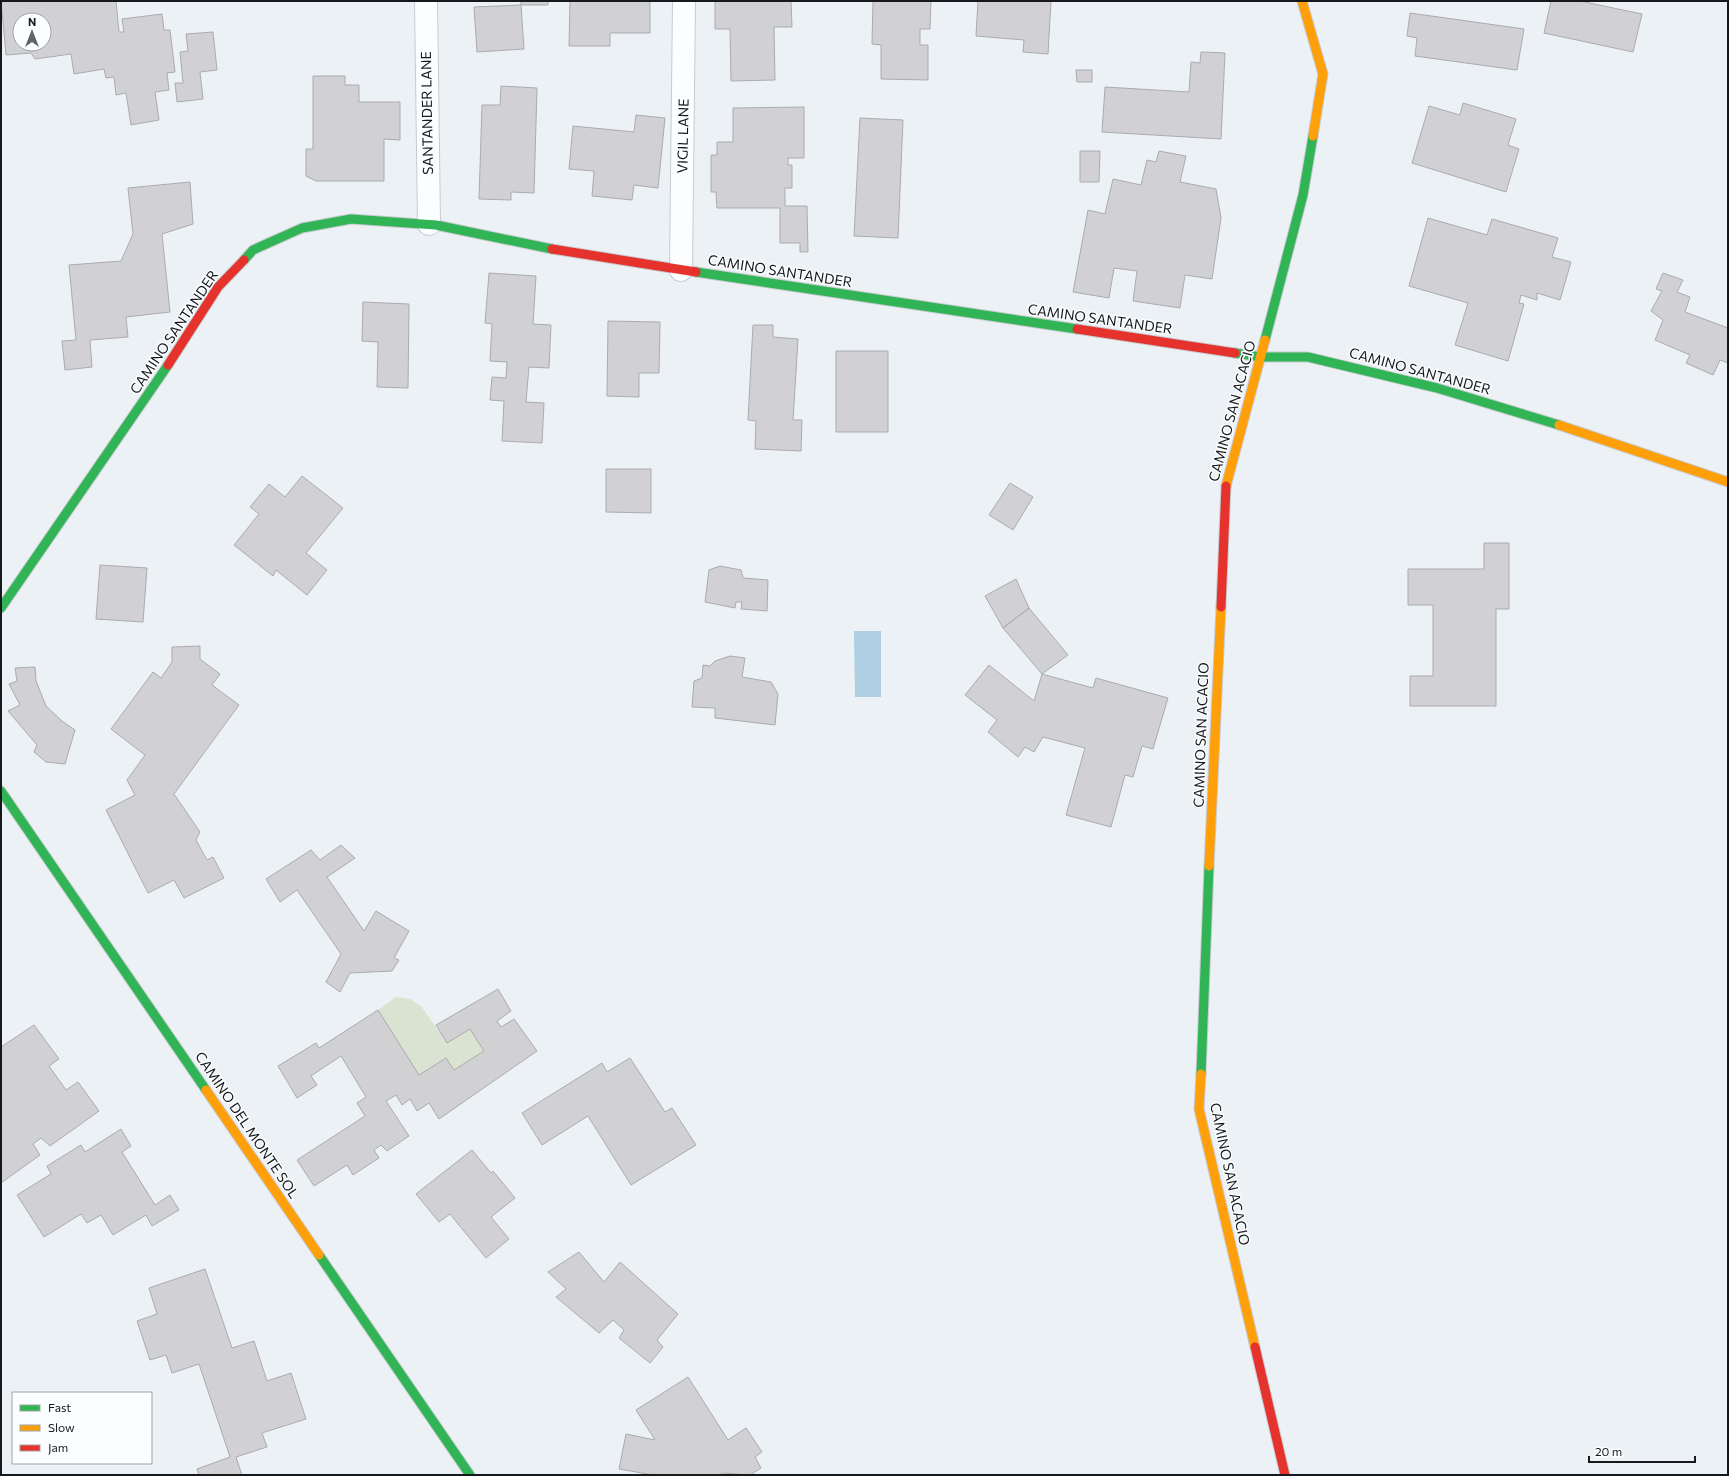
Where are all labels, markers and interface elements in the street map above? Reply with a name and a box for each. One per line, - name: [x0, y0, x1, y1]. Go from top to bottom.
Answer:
- north arrow: [12, 12, 52, 52]
- text: N: [28, 15, 36, 28]
- street label: SANTANDER LANE: [417, 51, 436, 175]
- street label: VIGIL LANE: [673, 98, 692, 174]
- street label: CAMINO SANTANDER: [707, 251, 853, 290]
- street label: CAMINO SANTANDER: [126, 267, 221, 397]
- street label: CAMINO SANTANDER: [1027, 300, 1173, 337]
- street label: CAMINO SAN ACACIO: [1204, 338, 1259, 483]
- street label: CAMINO SANTANDER: [1348, 343, 1493, 398]
- street label: CAMINO SAN ACACIO: [1189, 662, 1212, 808]
- street label: CAMINO DEL MONTE SOL: [192, 1048, 303, 1201]
- street label: CAMINO SAN ACACIO: [1207, 1101, 1254, 1247]
- legend: [12, 1392, 152, 1464]
- text: Fast: [48, 1400, 71, 1414]
- text: Slow: [48, 1420, 75, 1434]
- scale bar: [1589, 1438, 1695, 1464]
- text: Jam: [48, 1440, 68, 1455]
- text: 20 m: [1595, 1444, 1622, 1458]

